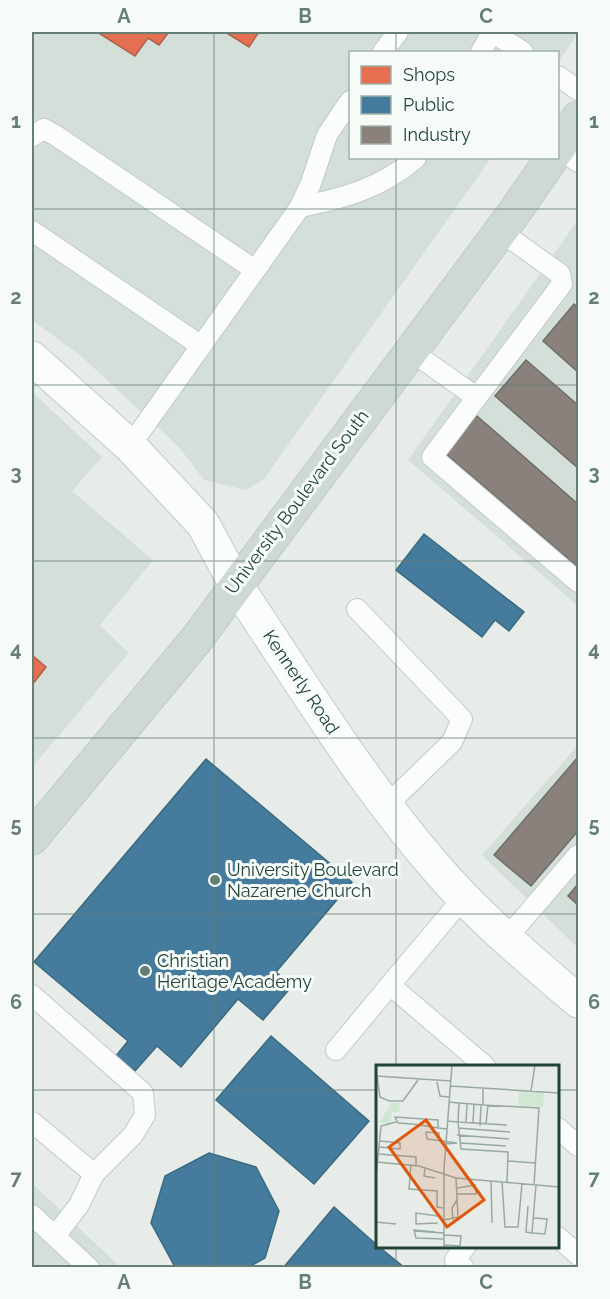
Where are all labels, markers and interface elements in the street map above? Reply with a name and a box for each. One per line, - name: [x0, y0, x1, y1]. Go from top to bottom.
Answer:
- text: A: [117, 4, 131, 28]
- text: B: [298, 4, 312, 28]
- text: C: [479, 4, 493, 28]
- legend: [349, 51, 559, 159]
- text: Shops: [403, 64, 455, 85]
- text: Public: [403, 94, 455, 115]
- text: 1: [11, 109, 21, 133]
- text: 1: [589, 109, 599, 133]
- text: Industry: [403, 124, 471, 145]
- text: 2: [10, 285, 22, 309]
- text: 2: [588, 285, 600, 309]
- street label: University Boulevard South: [220, 406, 373, 598]
- text: 3: [10, 461, 22, 485]
- text: 3: [588, 461, 600, 485]
- street label: Kennerly Road: [259, 626, 344, 738]
- text: 4: [10, 637, 22, 661]
- text: 4: [588, 637, 600, 661]
- text: 5: [10, 813, 22, 837]
- text: 5: [588, 813, 600, 837]
- place label: University Boulevard Nazarene Church: [227, 859, 399, 901]
- marker: University Boulevard Nazarene Church: [208, 873, 222, 887]
- place label: Christian Heritage Academy: [157, 950, 312, 992]
- marker: Christian Heritage Academy: [138, 964, 152, 978]
- text: 6: [10, 990, 22, 1014]
- text: 6: [588, 990, 600, 1014]
- inset map: [376, 1065, 559, 1248]
- text: 7: [10, 1166, 22, 1190]
- text: 7: [588, 1166, 600, 1190]
- text: A: [117, 1270, 131, 1294]
- text: B: [298, 1270, 312, 1294]
- text: C: [479, 1270, 493, 1294]

